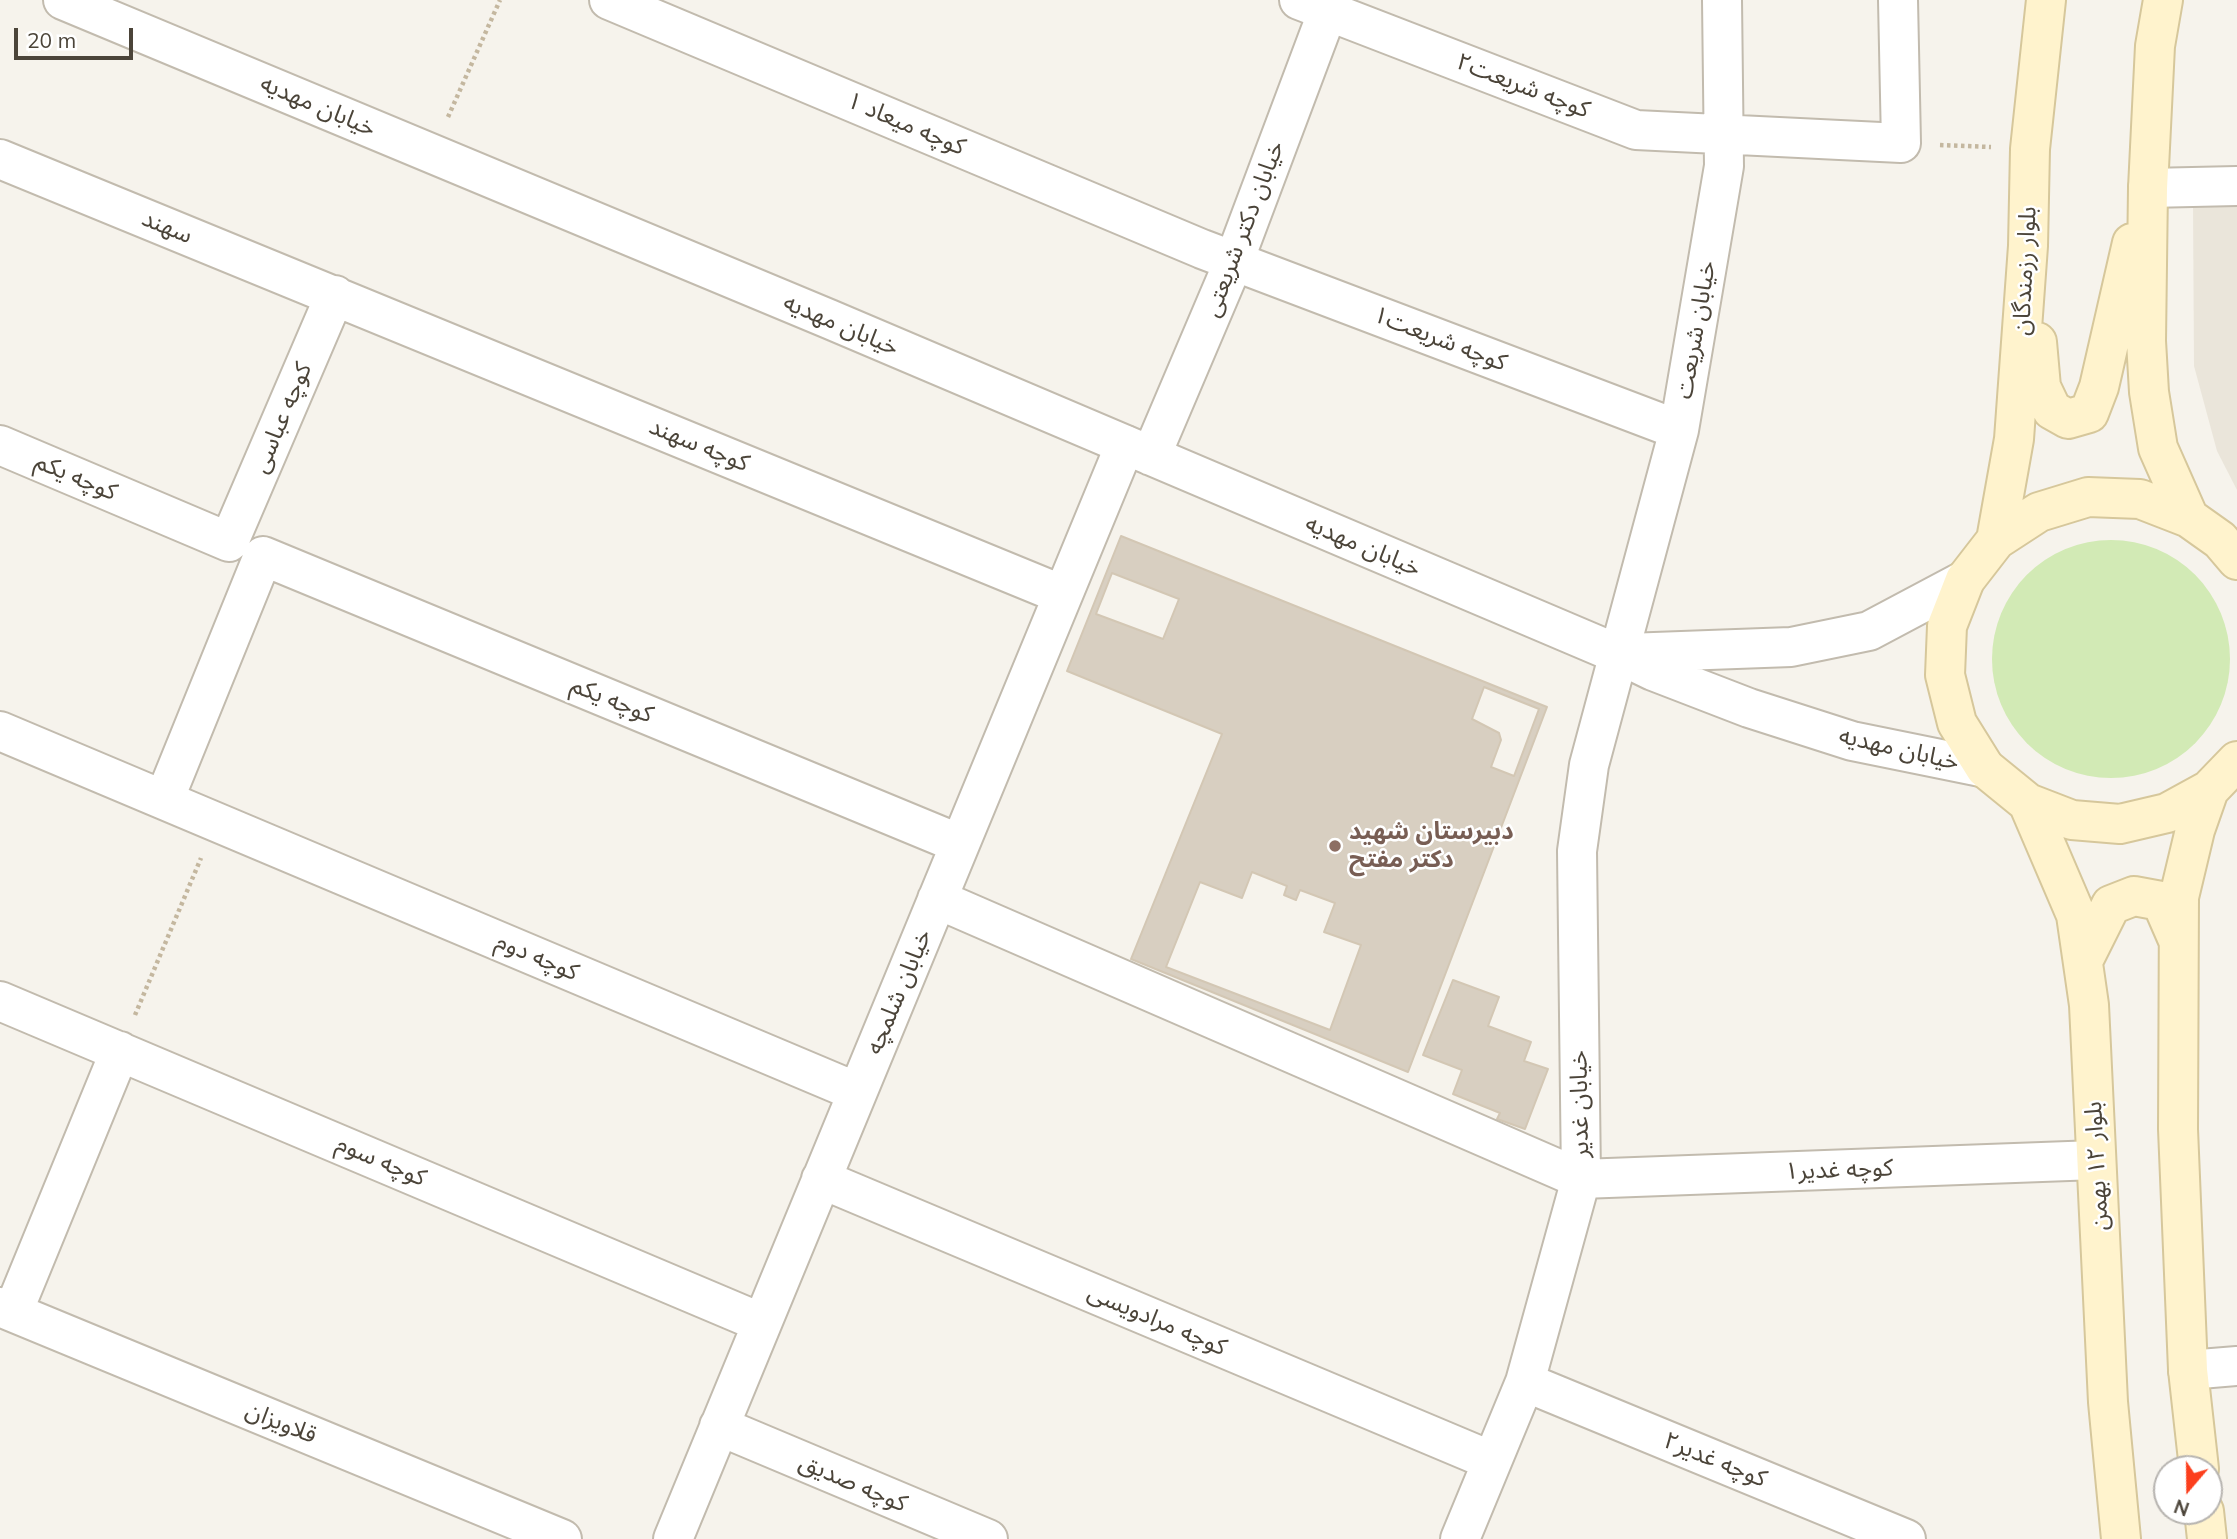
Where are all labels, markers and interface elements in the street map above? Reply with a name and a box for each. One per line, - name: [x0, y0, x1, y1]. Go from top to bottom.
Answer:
- scale bar: [18, 14, 136, 58]
- text: 20 m: [27, 27, 76, 53]
- street label: کوچه شریعت۲: [1452, 47, 1594, 125]
- street label: خیابان مهدیه: [256, 69, 380, 143]
- street label: کوچه میعاد ۱: [842, 86, 970, 162]
- street label: خیابان دکتر شریعتی: [1197, 137, 1291, 321]
- street label: سهند: [138, 204, 196, 250]
- street label: بلوار رزمندگان: [2007, 206, 2043, 336]
- street label: خیابان شریعت: [1670, 259, 1722, 401]
- street label: خیابان مهدیه: [779, 288, 903, 362]
- street label: کوچه شریعت۱: [1369, 300, 1511, 378]
- street label: کوچه عباسی: [246, 359, 318, 477]
- street label: کوچه سهند: [645, 412, 753, 478]
- street label: کوچه یکم: [31, 447, 121, 507]
- street label: خیابان مهدیه: [1301, 509, 1425, 583]
- street label: کوچه یکم: [567, 671, 657, 729]
- street label: خیابان مهدیه: [1836, 721, 1962, 777]
- place label: دبیرستان شهید دکتر مفتح: [1349, 818, 1514, 874]
- marker: دبیرستان شهید دکتر مفتح: [1327, 838, 1343, 854]
- street label: خیابان شلمچه: [860, 925, 938, 1059]
- street label: کوچه دوم: [491, 927, 583, 987]
- street label: خیابان غدیر: [1565, 1050, 1595, 1158]
- street label: بلوار ۱۲ بهمن: [2079, 1101, 2115, 1231]
- street label: کوچه سوم: [332, 1129, 430, 1193]
- street label: کوچه غدیر۱: [1784, 1154, 1894, 1186]
- street label: کوچه مرادویسی: [1083, 1278, 1231, 1362]
- street label: قلاویزان: [241, 1396, 321, 1450]
- street label: کوچه غدیر۲: [1659, 1426, 1771, 1494]
- street label: کوچه صدیق: [795, 1447, 911, 1519]
- north arrow: [2153, 1455, 2223, 1525]
- text: N: [2171, 1494, 2192, 1522]

